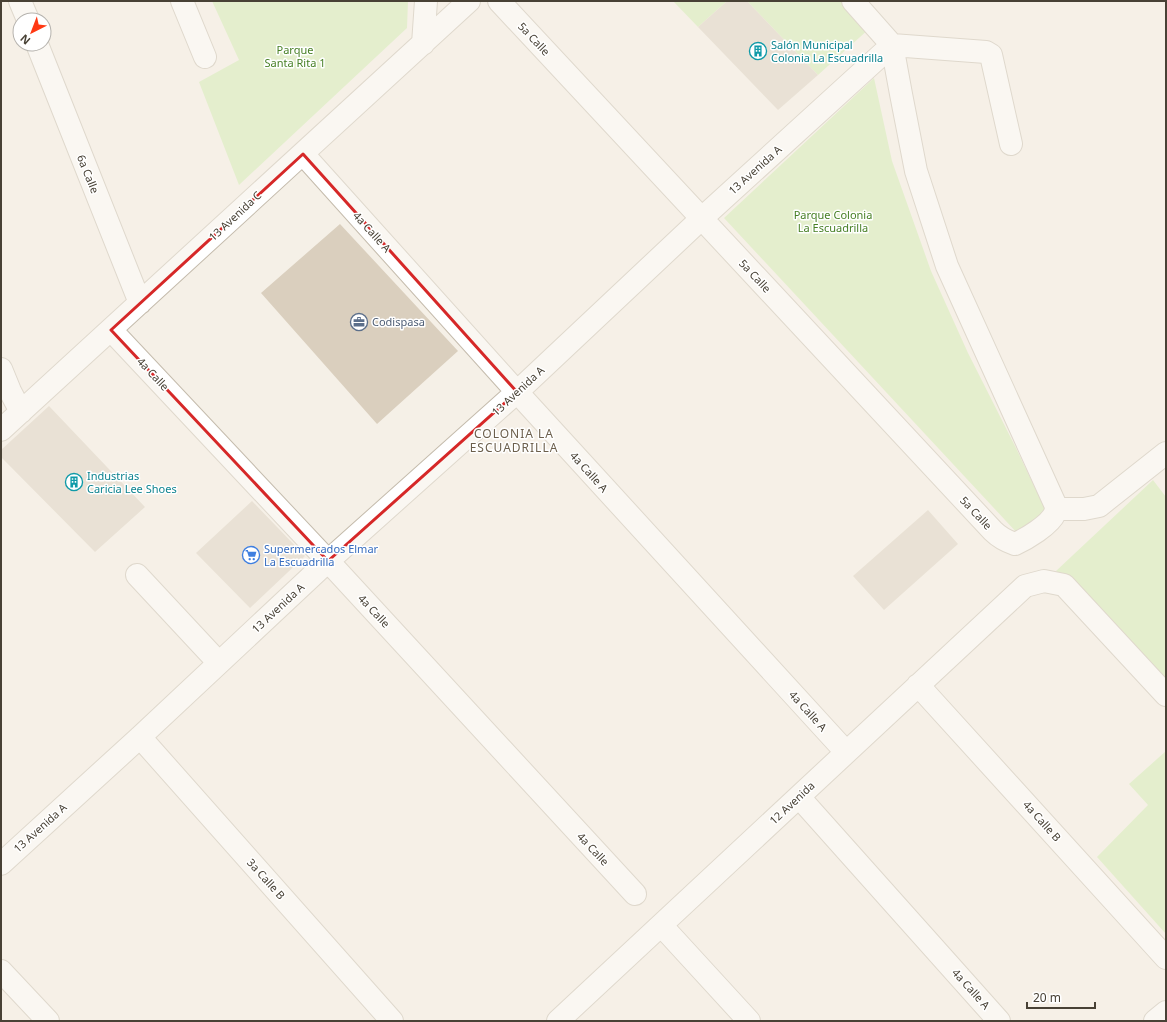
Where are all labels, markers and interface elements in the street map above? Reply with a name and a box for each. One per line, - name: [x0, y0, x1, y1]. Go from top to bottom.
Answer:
- north arrow: [12, 12, 52, 52]
- street label: 5a Calle: [515, 19, 554, 59]
- text: N: [17, 31, 33, 48]
- place label: Salón Municipal Colonia La Escuadrilla: [771, 37, 883, 65]
- building icon: Salón Municipal Colonia La Escuadrilla: [748, 41, 768, 61]
- park label: Parque Santa Rita 1: [265, 42, 325, 70]
- street label: 13 Avenida A: [725, 141, 785, 198]
- street label: 6a Calle: [74, 152, 103, 195]
- street label: 13 Avenida C: [205, 187, 264, 244]
- park label: Parque Colonia La Escuadrilla: [794, 207, 872, 235]
- street label: 4a Calle A: [350, 208, 395, 256]
- street label: 5a Calle: [736, 256, 775, 296]
- office icon: Codispasa: [349, 312, 369, 332]
- place label: Codispasa: [372, 314, 425, 329]
- street label: 4a Calle: [134, 354, 173, 394]
- street label: 13 Avenida A: [488, 362, 548, 419]
- district label: COLONIA LA ESCUADRILLA: [470, 425, 558, 456]
- street label: 4a Calle A: [567, 448, 612, 496]
- place label: Industrias Caricia Lee Shoes: [87, 468, 177, 496]
- building icon: Industrias Caricia Lee Shoes: [64, 472, 84, 492]
- street label: 5a Calle: [957, 493, 996, 533]
- place label: Supermercados Elmar La Escuadrilla: [264, 541, 379, 569]
- supermarket icon: Supermercados Elmar La Escuadrilla: [241, 545, 261, 565]
- street label: 13 Avenida A: [248, 579, 308, 636]
- street label: 4a Calle: [355, 591, 394, 631]
- street label: 4a Calle A: [786, 687, 831, 735]
- street label: 12 Avenida: [766, 778, 818, 828]
- street label: 4a Calle B: [1020, 797, 1065, 844]
- street label: 13 Avenida A: [10, 799, 70, 856]
- street label: 4a Calle: [574, 829, 613, 869]
- street label: 3a Calle B: [244, 855, 289, 902]
- street label: 4a Calle A: [949, 965, 994, 1013]
- scale bar: [1027, 984, 1095, 1010]
- text: 20 m: [1033, 989, 1061, 1006]

